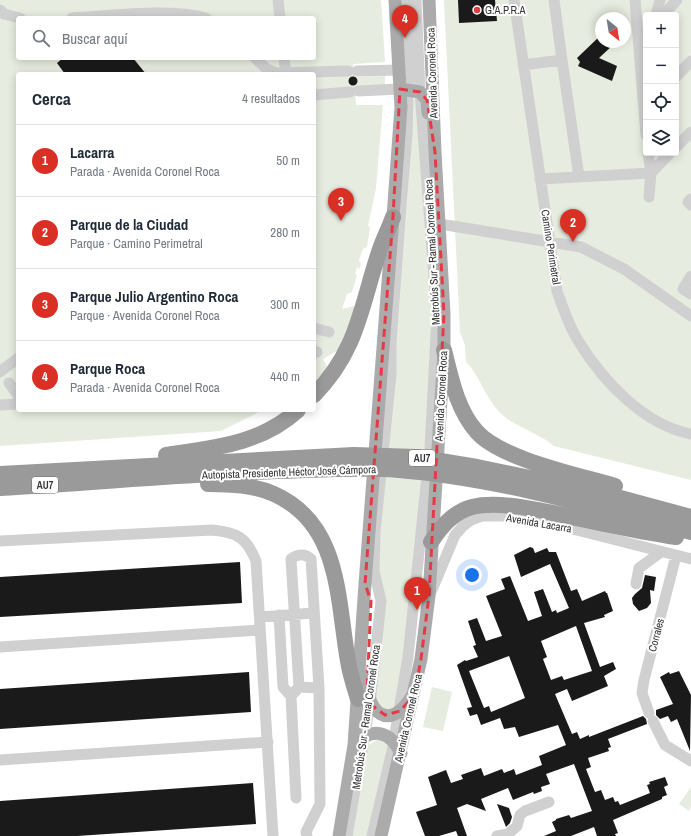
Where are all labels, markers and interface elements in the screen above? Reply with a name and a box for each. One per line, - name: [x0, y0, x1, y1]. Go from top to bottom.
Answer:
- place label: G.A.P.R.A: [485, 3, 526, 17]
- pin: 4: [392, 5, 418, 38]
- marker: G.A.P.R.A: [472, 5, 482, 15]
- north arrow: [595, 12, 631, 48]
- map controls: [643, 12, 679, 156]
- button: +: [643, 12, 679, 48]
- search box: [16, 16, 316, 60]
- icon: search: [30, 27, 52, 49]
- street label: Avenida Coronel Roca: [423, 27, 441, 120]
- text: Buscar aquí: [62, 28, 128, 49]
- button: −: [643, 48, 679, 84]
- button: locate: [643, 84, 679, 120]
- text: Cerca: [32, 87, 71, 110]
- text: 4 resultados: [242, 90, 300, 107]
- button: layers: [643, 120, 679, 156]
- text: Lacarra: [70, 142, 114, 163]
- text: 1: [42, 152, 48, 169]
- text: 50 m: [276, 152, 300, 169]
- text: Parada · Avenida Coronel Roca: [70, 163, 220, 180]
- street label: Metrobús Sur - Ramal Coronel Roca: [421, 179, 443, 325]
- pin: 3: [328, 188, 354, 221]
- street label: Camino Perimetral: [538, 209, 564, 285]
- pin: 2: [560, 209, 586, 242]
- text: Parque de la Ciudad: [70, 214, 188, 235]
- text: 2: [42, 224, 48, 241]
- text: 280 m: [270, 224, 300, 241]
- text: Parque · Camino Perimetral: [70, 235, 203, 252]
- text: Parque Julio Argentino Roca: [70, 286, 238, 307]
- text: 3: [42, 296, 48, 313]
- text: 300 m: [270, 296, 300, 313]
- text: Parque · Avenida Coronel Roca: [70, 307, 220, 324]
- street label: Avenida Coronel Roca: [432, 350, 450, 443]
- text: Parque Roca: [70, 358, 145, 379]
- text: 4: [42, 368, 48, 385]
- text: 440 m: [270, 368, 300, 385]
- text: Parada · Avenida Coronel Roca: [70, 379, 220, 396]
- road number: AU7: [409, 450, 435, 466]
- street label: Autopista Presidente Héctor José Cámpora: [201, 462, 376, 482]
- road number: AU7: [32, 477, 58, 493]
- street label: Avenida Lacarra: [504, 510, 573, 536]
- your location: [462, 565, 482, 585]
- pin: 1: [404, 577, 430, 610]
- street label: Corrales: [645, 616, 667, 653]
- street label: Metrobús Sur - Ramal Coronel Roca: [349, 644, 383, 790]
- street label: Avenida Coronel Roca: [391, 672, 425, 765]

